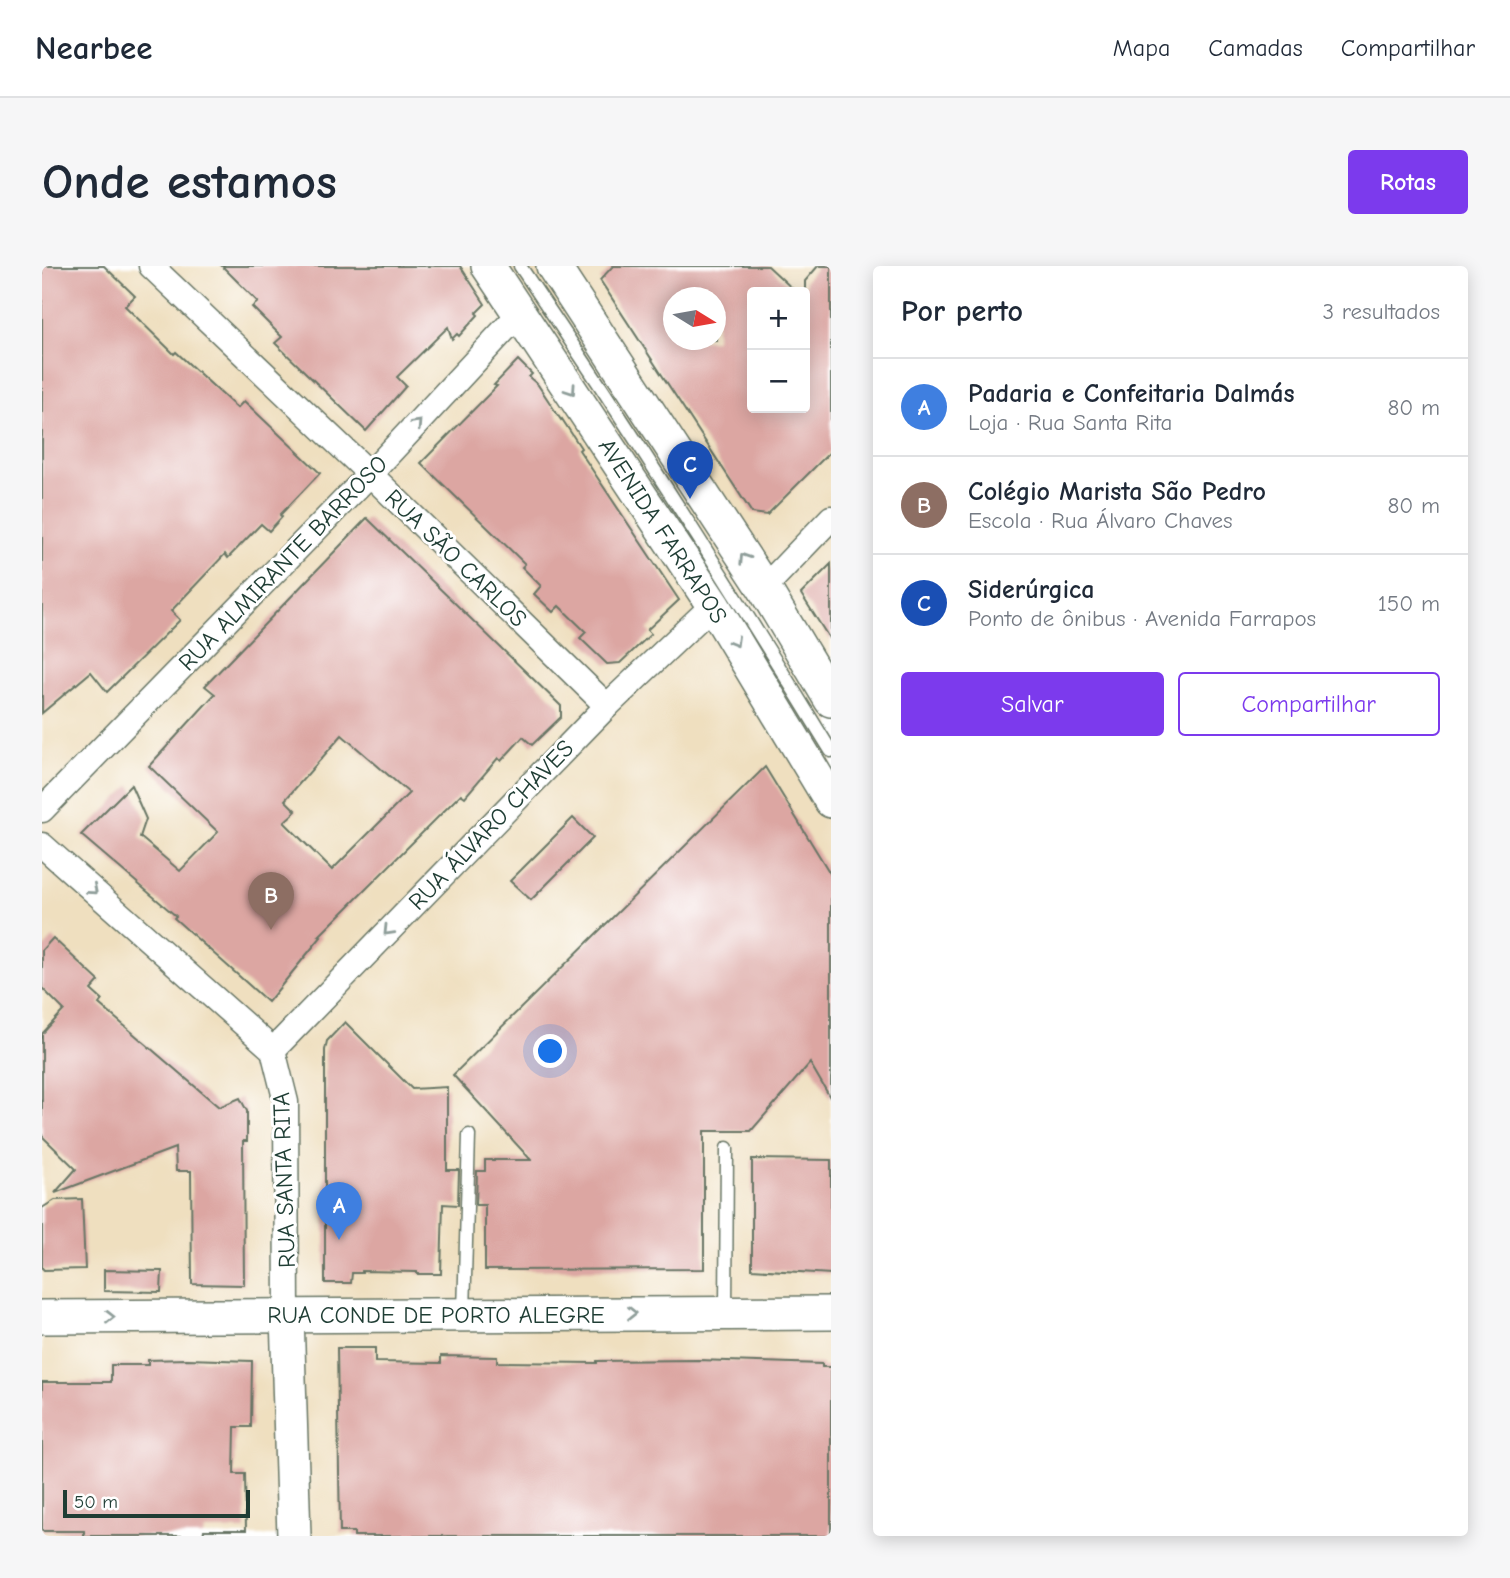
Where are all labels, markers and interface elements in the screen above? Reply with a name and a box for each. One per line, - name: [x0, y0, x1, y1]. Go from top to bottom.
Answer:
- text: Nearbee: [35, 29, 153, 67]
- text: Mapa: [1113, 34, 1170, 62]
- text: Camadas: [1208, 34, 1303, 62]
- text: Compartilhar: [1341, 34, 1475, 62]
- button: Rotas: [1348, 150, 1468, 214]
- text: Onde estamos: [42, 154, 337, 210]
- north arrow: [663, 287, 726, 350]
- map controls: [747, 287, 810, 413]
- button: +: [747, 287, 810, 350]
- text: Por perto: [901, 294, 1023, 329]
- text: 3 resultados: [1323, 298, 1440, 325]
- button: −: [747, 350, 810, 413]
- text: Padaria e Confeitaria Dalmás: [968, 379, 1295, 409]
- one-way arrow: [563, 382, 575, 395]
- text: A: [918, 394, 930, 421]
- text: 80 m: [1387, 394, 1440, 421]
- text: Loja · Rua Santa Rita: [968, 409, 1172, 436]
- one-way arrow: [408, 419, 421, 432]
- street label: AVENIDA FARRAPOS: [593, 433, 733, 629]
- pin: C: [667, 441, 713, 499]
- street label: RUA ALMIRANTE BARROSO: [173, 449, 393, 677]
- text: Colégio Marista São Pedro: [968, 477, 1266, 507]
- street label: RUA SÃO CARLOS: [379, 483, 533, 633]
- text: B: [917, 492, 931, 519]
- text: 80 m: [1387, 492, 1440, 519]
- text: Escola · Rua Álvaro Chaves: [968, 507, 1233, 534]
- one-way arrow: [740, 552, 753, 565]
- text: Siderúrgica: [968, 575, 1095, 605]
- text: C: [917, 590, 931, 617]
- text: 150 m: [1378, 590, 1440, 617]
- text: Ponto de ônibus · Avenida Farrapos: [968, 605, 1316, 632]
- one-way arrow: [727, 635, 740, 648]
- button: Salvar: [901, 672, 1164, 736]
- button: Compartilhar: [1178, 672, 1440, 736]
- street label: RUA ÁLVARO CHAVES: [403, 734, 579, 916]
- pin: B: [248, 872, 294, 930]
- one-way arrow: [85, 882, 98, 894]
- one-way arrow: [384, 923, 397, 936]
- your location: [533, 1034, 567, 1068]
- street label: RUA SANTA RITA: [267, 1092, 301, 1268]
- pin: A: [316, 1182, 362, 1240]
- street label: RUA CONDE DE PORTO ALEGRE: [267, 1301, 605, 1329]
- one-way arrow: [627, 1305, 637, 1321]
- one-way arrow: [105, 1309, 116, 1325]
- scale bar: [63, 1487, 250, 1519]
- text: 50 m: [74, 1491, 118, 1513]

